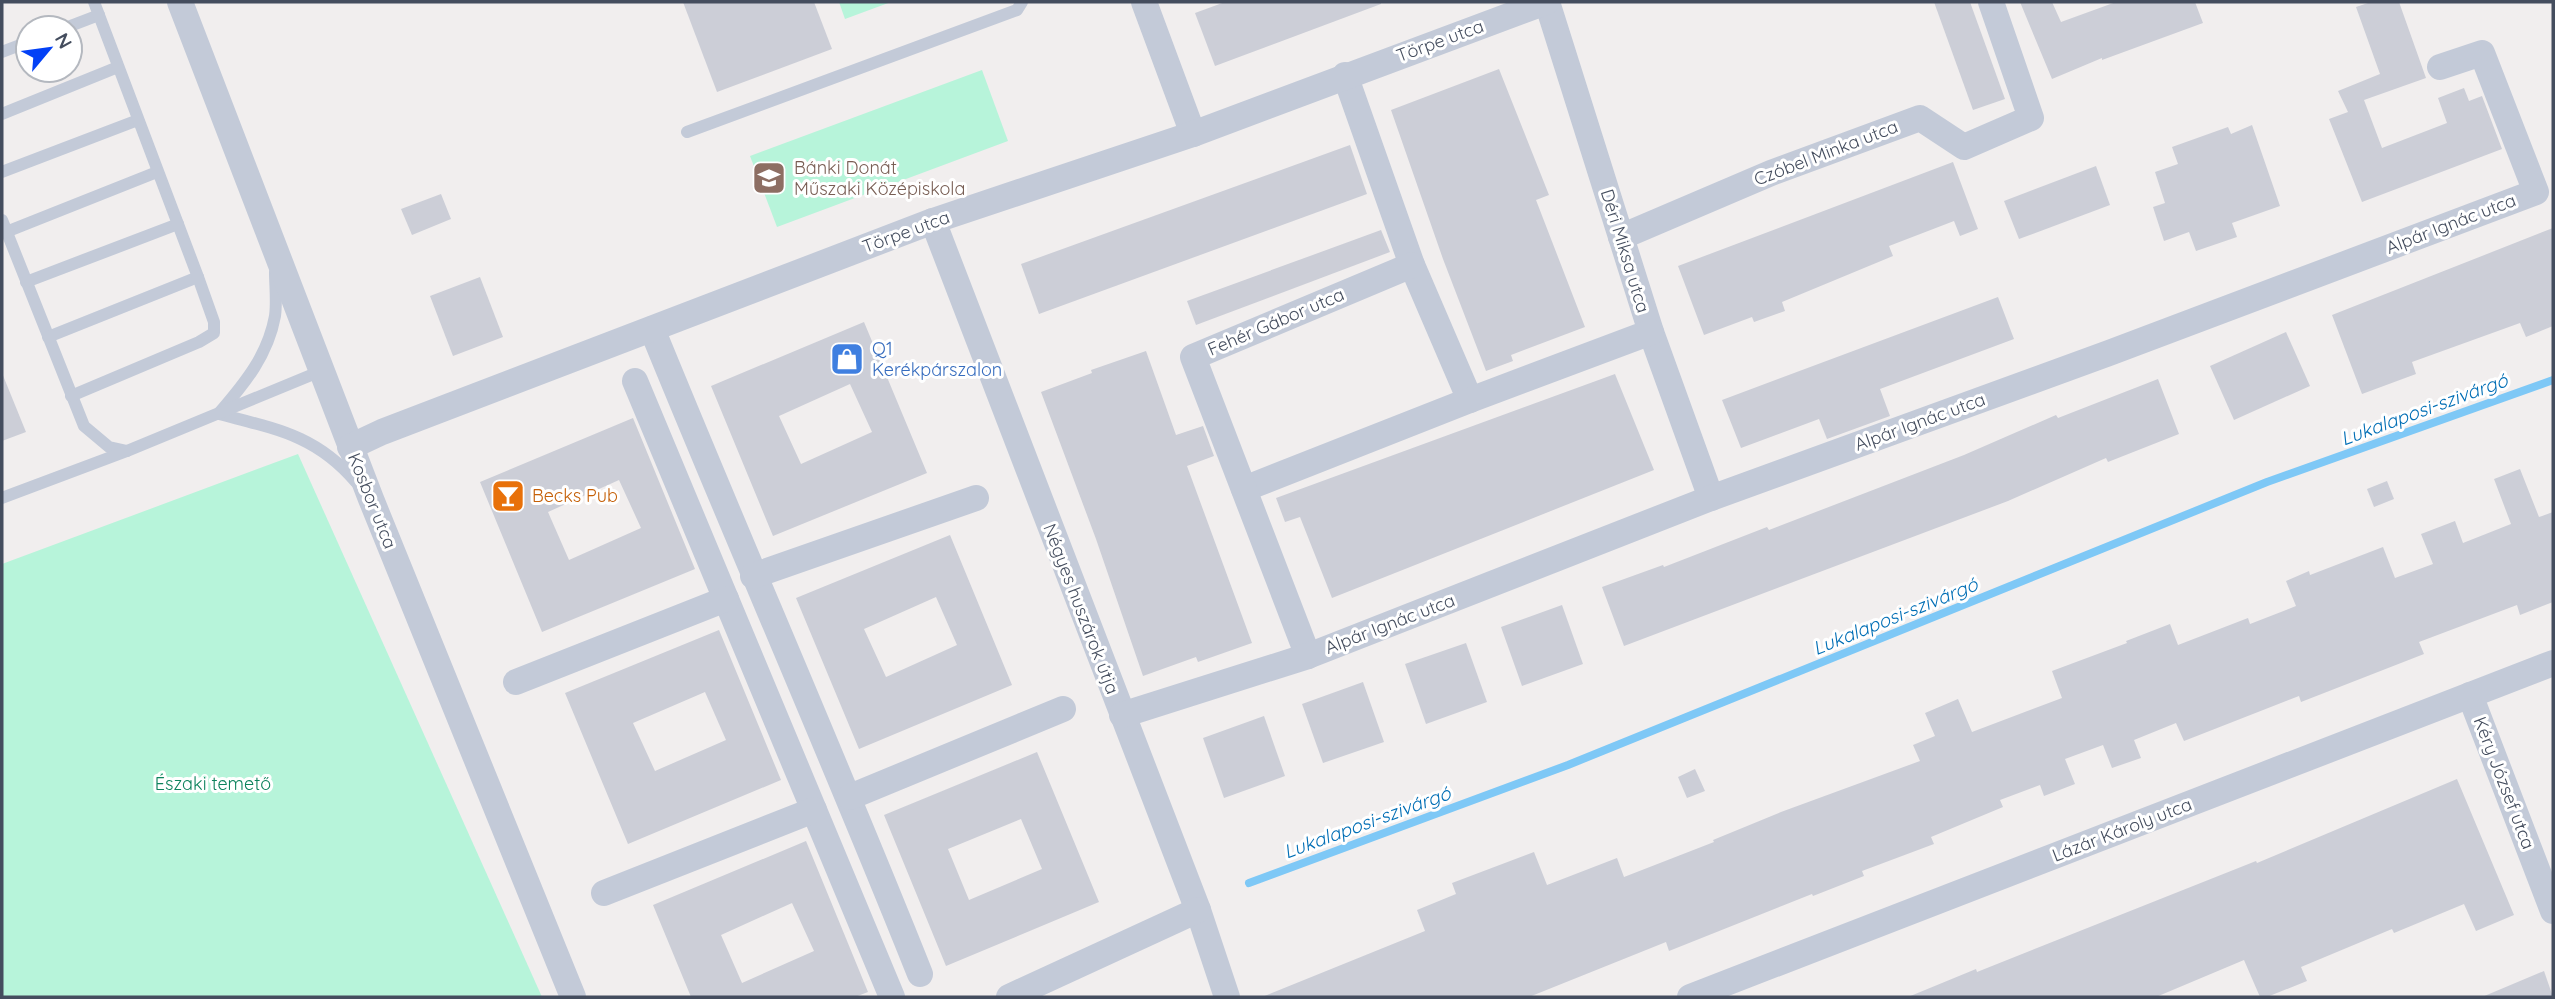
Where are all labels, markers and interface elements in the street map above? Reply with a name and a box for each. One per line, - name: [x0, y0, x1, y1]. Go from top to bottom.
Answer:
- north arrow: [14, 14, 84, 84]
- street label: Törpe utca: [1393, 14, 1487, 67]
- text: N: [50, 29, 78, 53]
- street label: Czóbel Minka utca: [1751, 114, 1901, 191]
- place label: Bánki Donát Műszaki Középiskola: [794, 156, 965, 200]
- school or university icon: Bánki Donát Műszaki Középiskola: [750, 159, 788, 197]
- street label: Déri Miksa utca: [1596, 186, 1655, 315]
- street label: Alpár Ignác utca: [2383, 188, 2519, 259]
- street label: Törpe utca: [859, 205, 953, 258]
- street label: Fehér Gábor utca: [1204, 282, 1348, 361]
- place label: Q1 Kerékpárszalon: [872, 337, 1002, 381]
- shop icon: Q1 Kerékpárszalon: [828, 340, 866, 378]
- water label: Lukalaposi-szivárgó: [2337, 367, 2512, 450]
- street label: Alpár Ignác utca: [1851, 387, 1988, 456]
- street label: Kosbor utca: [343, 450, 402, 552]
- bar icon: Becks Pub: [489, 477, 527, 515]
- place label: Becks Pub: [532, 484, 618, 507]
- street label: Négyes huszárok útja: [1038, 520, 1125, 697]
- water label: Lukalaposi-szivárgó: [1809, 571, 1982, 660]
- street label: Alpár Ignác utca: [1322, 588, 1458, 659]
- street label: Kéry József utca: [2469, 713, 2540, 852]
- park label: Északi temető: [155, 772, 271, 795]
- water label: Lukalaposi-szivárgó: [1280, 780, 1455, 863]
- street label: Lázár Károly utca: [2049, 792, 2195, 867]

